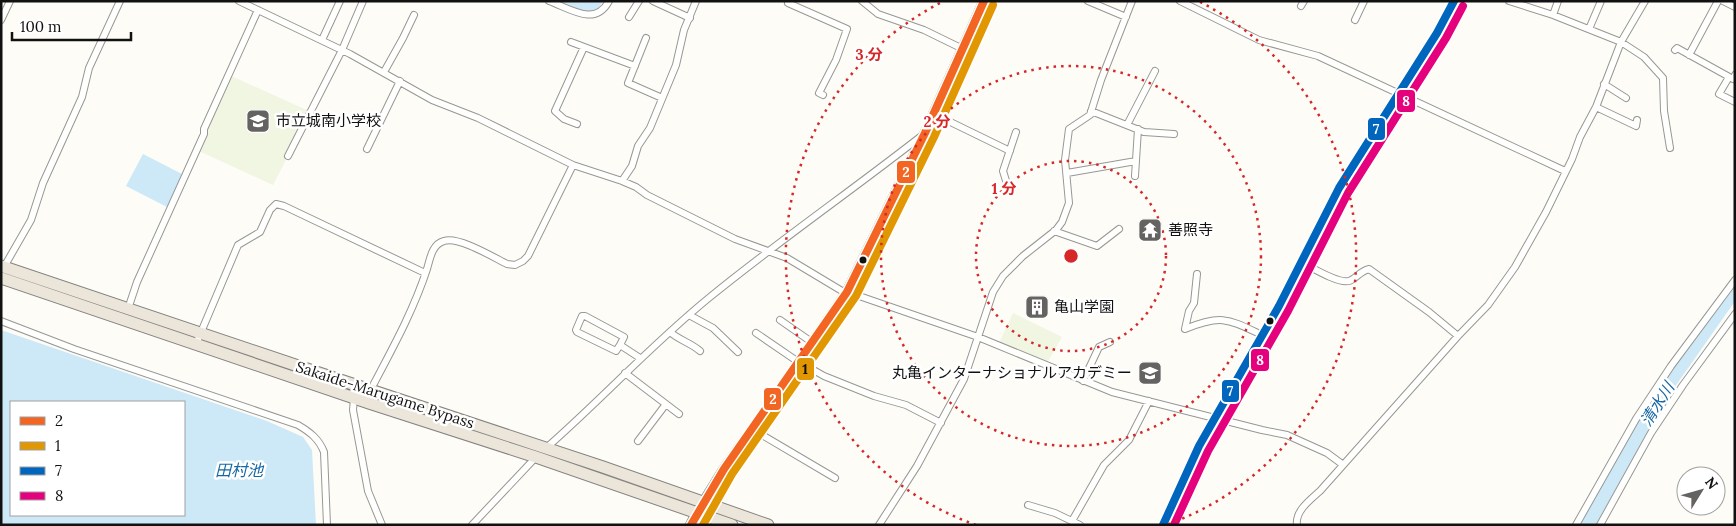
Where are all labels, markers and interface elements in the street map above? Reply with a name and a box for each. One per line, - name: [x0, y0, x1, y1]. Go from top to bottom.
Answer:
- scale bar: [12, 10, 131, 42]
- text: 100 m: [20, 17, 61, 36]
- text: 3 分: [855, 45, 883, 64]
- line badge: 8: [1396, 89, 1416, 113]
- text: 8: [1402, 92, 1410, 110]
- school or university icon: 市立城南小学校: [245, 108, 271, 134]
- place label: 市立城南小学校: [276, 111, 381, 130]
- text: 2 分: [924, 112, 950, 131]
- line badge: 7: [1367, 117, 1386, 141]
- text: 7: [1373, 120, 1380, 138]
- line badge: 2: [896, 160, 916, 184]
- text: 2: [902, 163, 910, 181]
- text: 1 分: [991, 179, 1017, 198]
- temple icon: 善照寺: [1137, 217, 1163, 243]
- place label: 善照寺: [1168, 220, 1213, 239]
- centre of rings: [1062, 247, 1080, 265]
- unlabelled marker: [858, 255, 868, 265]
- building icon: 亀山学園: [1024, 294, 1050, 320]
- place label: 亀山学園: [1054, 297, 1114, 316]
- unlabelled marker: [1265, 316, 1275, 326]
- line badge: 8: [1250, 348, 1270, 372]
- text: 8: [1256, 351, 1264, 369]
- street label: Sakaide-Marugame Bypass: [293, 357, 477, 432]
- line badge: 1: [796, 357, 815, 381]
- text: 1: [802, 360, 808, 378]
- school or university icon: 丸亀インターナショナルアカデミー: [1137, 360, 1163, 386]
- place label: 丸亀インターナショナルアカデミー: [892, 363, 1132, 382]
- water label: 清水川: [1636, 377, 1679, 430]
- line badge: 7: [1221, 379, 1240, 403]
- text: 7: [1227, 382, 1234, 400]
- line badge: 2: [763, 387, 782, 411]
- text: 2: [769, 390, 777, 408]
- legend: [10, 401, 185, 516]
- text: 2: [55, 411, 63, 430]
- text: 1: [55, 436, 60, 455]
- water label: 田村池: [215, 460, 265, 480]
- text: 7: [55, 461, 62, 480]
- north arrow: [1676, 466, 1726, 516]
- text: N: [1701, 473, 1722, 493]
- text: 8: [55, 486, 63, 505]

